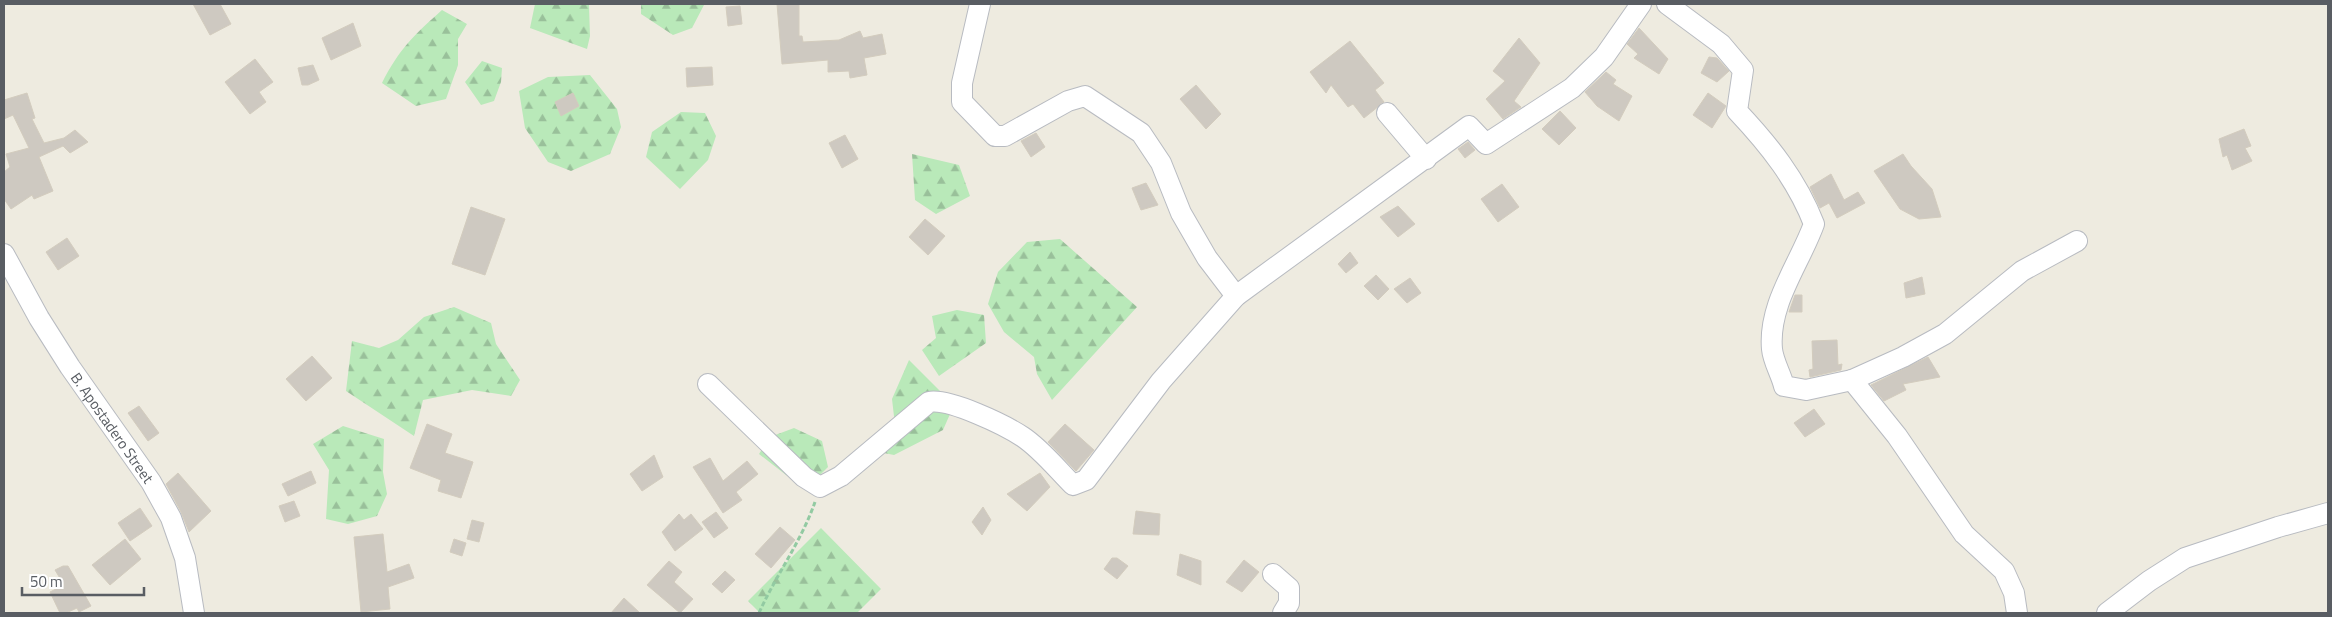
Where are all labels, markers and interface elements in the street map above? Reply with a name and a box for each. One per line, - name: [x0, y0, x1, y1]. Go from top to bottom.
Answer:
- street label: B. Apostadero Street: [66, 367, 160, 488]
- scale bar: [22, 564, 145, 596]
- text: 50 m: [30, 570, 63, 593]

